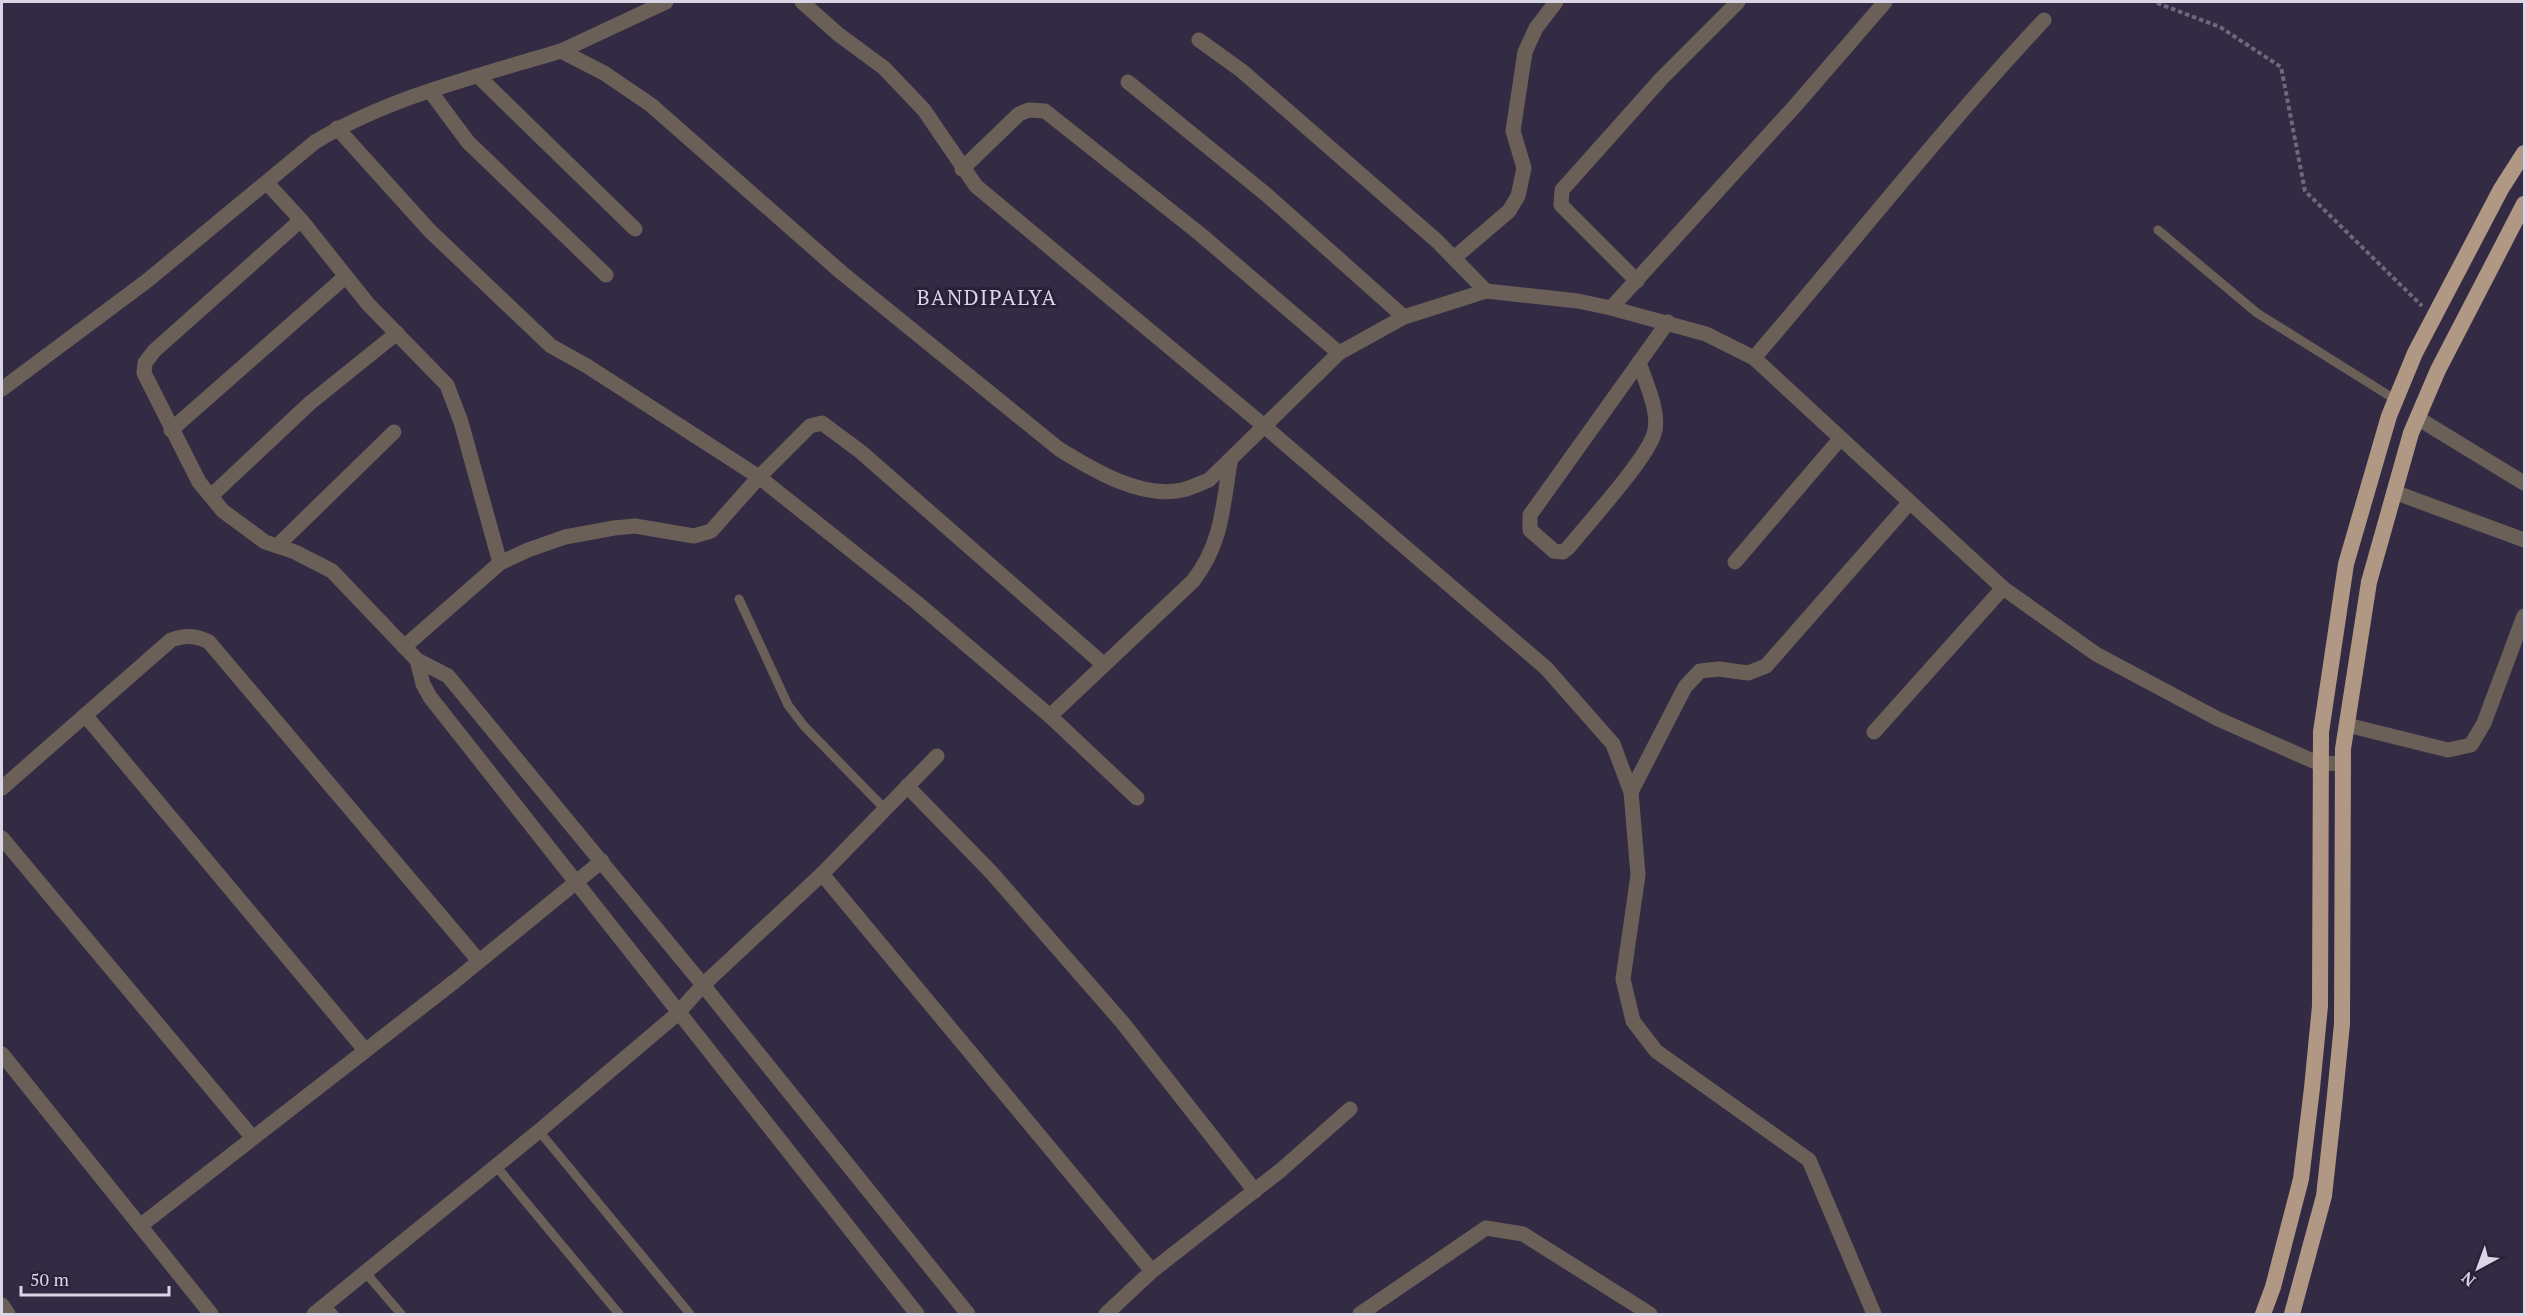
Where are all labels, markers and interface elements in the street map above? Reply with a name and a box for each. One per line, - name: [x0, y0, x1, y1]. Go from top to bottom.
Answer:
- district label: BANDIPALYA: [917, 283, 1057, 311]
- north arrow: [2448, 1238, 2508, 1298]
- scale bar: [21, 1259, 170, 1297]
- text: 50 m: [30, 1267, 70, 1291]
- text: N: [2456, 1267, 2480, 1292]

